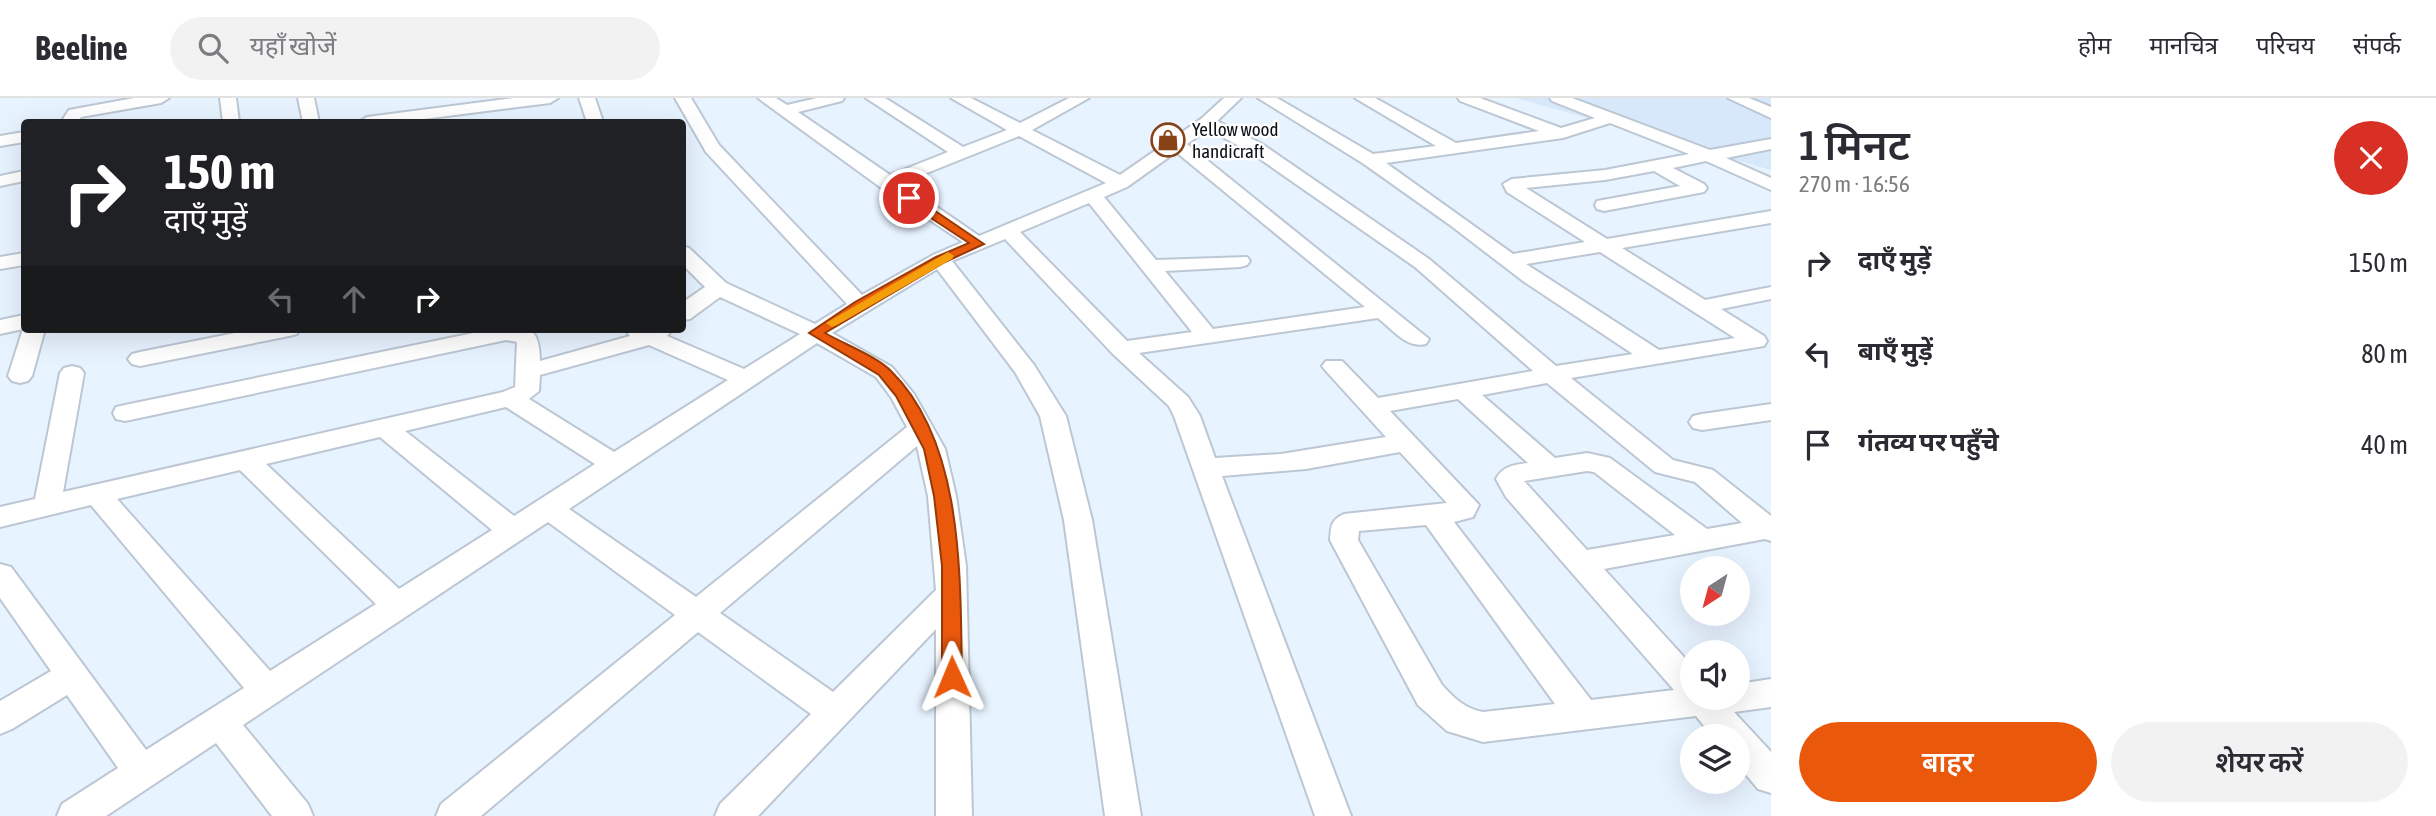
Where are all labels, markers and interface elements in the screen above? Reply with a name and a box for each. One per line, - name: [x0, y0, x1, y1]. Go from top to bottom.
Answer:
- search box: [170, 17, 660, 80]
- text: Beeline: [35, 29, 128, 67]
- icon: search: [194, 29, 232, 67]
- text: यहाँ खोजें: [250, 31, 336, 61]
- text: होम: [2078, 32, 2111, 59]
- text: मानचित्र: [2149, 32, 2218, 59]
- text: परिचय: [2256, 32, 2315, 59]
- text: संपर्क: [2353, 32, 2401, 59]
- place label: Yellow wood handicraft: [1192, 118, 1279, 162]
- shop icon: Yellow wood handicraft: [1149, 121, 1187, 159]
- text: 1 मिनट: [1799, 121, 1910, 169]
- button: close: [2334, 121, 2408, 195]
- text: 150 m: [164, 143, 275, 199]
- icon: right: [49, 147, 140, 238]
- pin: [879, 168, 939, 228]
- text: 270 m · 16:56: [1799, 171, 1910, 197]
- icon: arrive: [890, 179, 928, 217]
- text: दाएँ मुड़ें: [164, 201, 248, 238]
- icon: right: [1799, 244, 1837, 282]
- text: दाएँ मुड़ें: [1858, 245, 1931, 275]
- text: 150 m: [2349, 248, 2408, 278]
- icon: left: [262, 280, 300, 318]
- icon: ahead: [335, 280, 373, 318]
- icon: right: [408, 280, 446, 318]
- icon: left: [1799, 335, 1837, 373]
- text: बाएँ मुड़ें: [1858, 336, 1933, 366]
- text: 80 m: [2361, 339, 2408, 369]
- icon: arrive: [1799, 426, 1837, 464]
- text: गंतव्य पर पहुँचे: [1858, 427, 1999, 457]
- text: 40 m: [2361, 430, 2408, 460]
- north arrow: [1680, 556, 1750, 626]
- map controls: [1680, 556, 1750, 794]
- position arrow: [915, 640, 989, 714]
- button: sound: [1680, 640, 1750, 710]
- button: बाहर: [1799, 722, 2097, 802]
- button: शेयर करें: [2111, 722, 2408, 802]
- button: layers: [1680, 724, 1750, 794]

